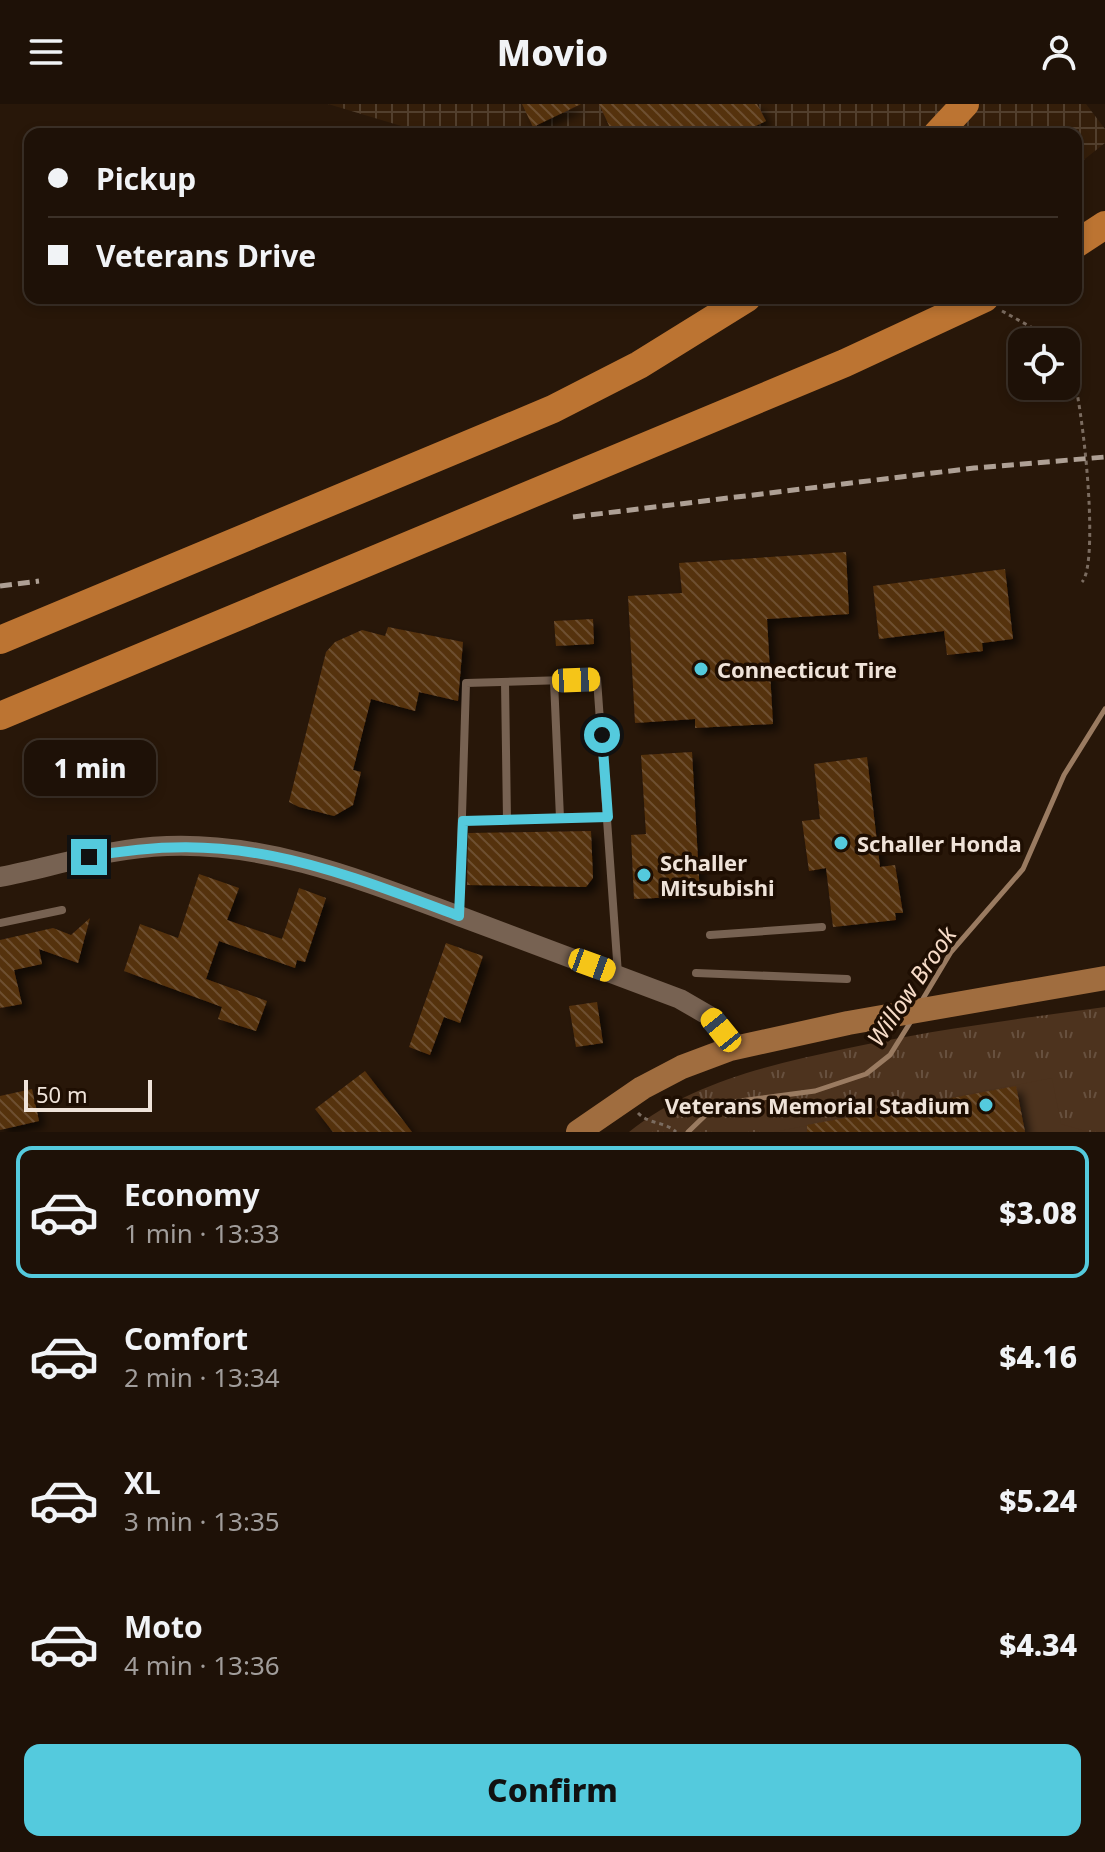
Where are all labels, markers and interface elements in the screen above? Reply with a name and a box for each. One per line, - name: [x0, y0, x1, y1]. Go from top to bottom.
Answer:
- text: Movio: [497, 28, 608, 77]
- icon: menu: [24, 30, 68, 74]
- icon: person: [1037, 30, 1081, 74]
- text: Pickup: [96, 158, 196, 199]
- text: Veterans Drive: [96, 235, 316, 276]
- map controls: [1008, 328, 1080, 400]
- button: locate: [1008, 328, 1080, 400]
- place label: Connecticut Tire: [717, 654, 897, 684]
- marker: Connecticut Tire: [692, 660, 710, 678]
- car: [552, 667, 600, 693]
- route start: [584, 717, 620, 753]
- callout: 1 min: [23, 741, 155, 797]
- text: 1 min: [54, 750, 126, 786]
- place label: Schaller Honda: [857, 828, 1022, 858]
- marker: Schaller Honda: [832, 834, 850, 852]
- route end: [71, 839, 107, 875]
- place label: Schaller Mitsubishi: [660, 847, 775, 902]
- marker: Schaller Mitsubishi: [635, 866, 653, 884]
- water label: Willow Brook: [859, 919, 964, 1052]
- car: [565, 946, 619, 984]
- car: [697, 1004, 745, 1056]
- scale bar: [24, 1076, 152, 1112]
- text: 50 m: [36, 1079, 87, 1109]
- place label: Veterans Memorial Stadium: [665, 1090, 970, 1120]
- marker: Veterans Memorial Stadium: [977, 1096, 995, 1114]
- text: Economy: [124, 1174, 260, 1215]
- icon: car: [28, 1176, 100, 1248]
- text: $3.08: [999, 1192, 1077, 1233]
- text: 1 min · 13:33: [124, 1215, 280, 1251]
- text: Comfort: [124, 1318, 248, 1359]
- icon: car: [28, 1320, 100, 1392]
- text: $4.16: [999, 1336, 1077, 1377]
- text: 2 min · 13:34: [124, 1359, 280, 1395]
- text: XL: [124, 1462, 161, 1503]
- icon: car: [28, 1464, 100, 1536]
- text: $5.24: [999, 1480, 1077, 1521]
- text: 3 min · 13:35: [124, 1503, 280, 1539]
- text: Moto: [124, 1606, 203, 1647]
- icon: car: [28, 1608, 100, 1680]
- text: $4.34: [999, 1624, 1077, 1665]
- text: 4 min · 13:36: [124, 1647, 280, 1683]
- button: Confirm: [24, 1744, 1081, 1836]

